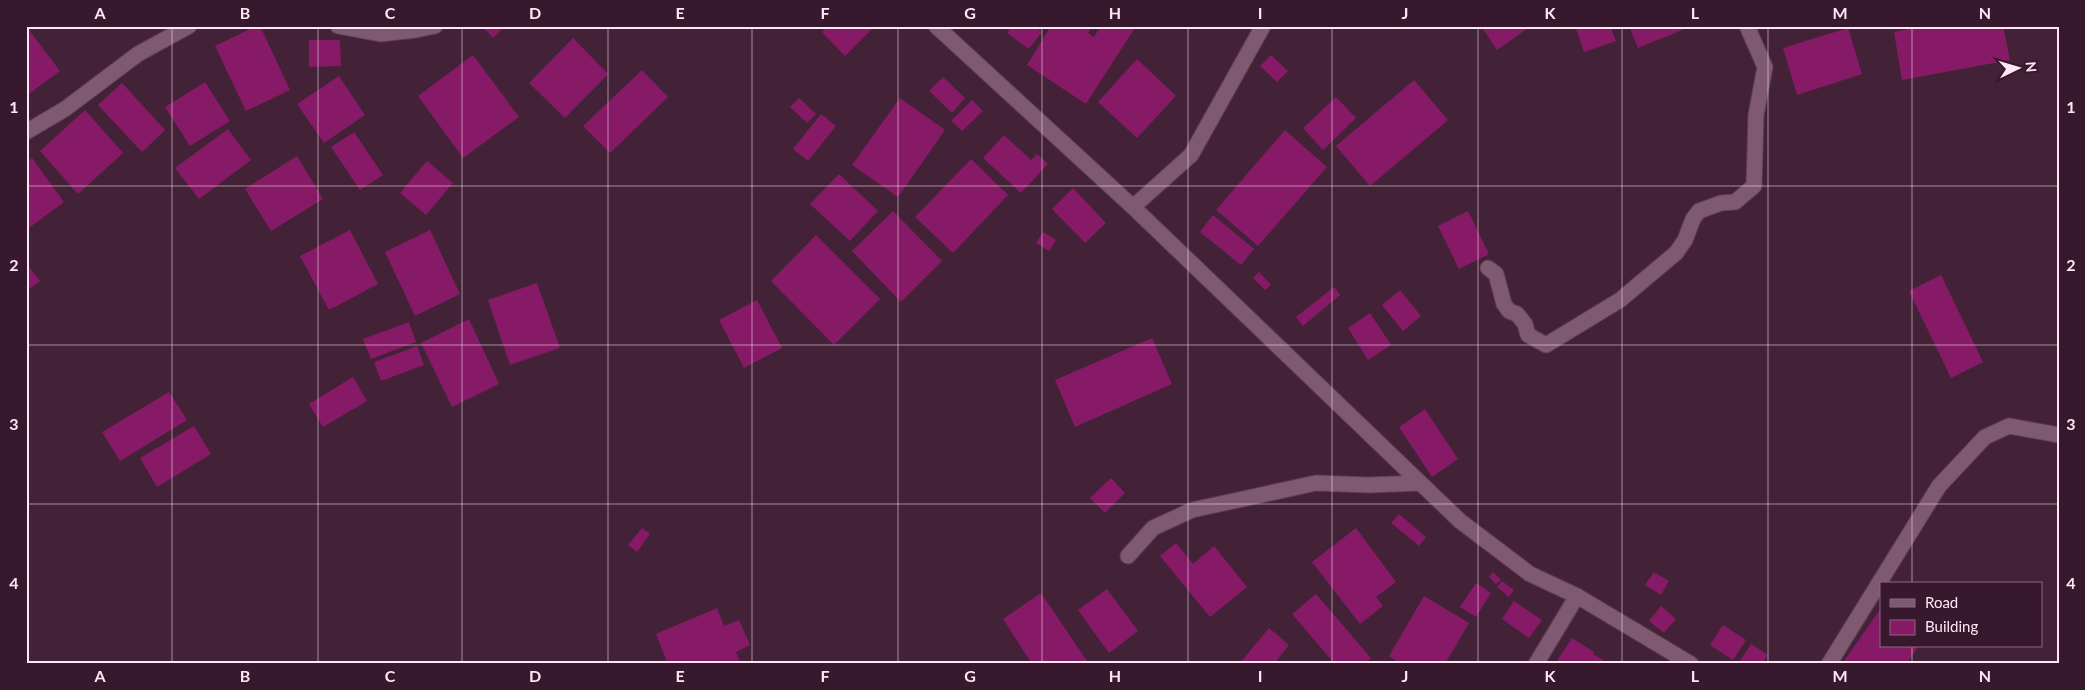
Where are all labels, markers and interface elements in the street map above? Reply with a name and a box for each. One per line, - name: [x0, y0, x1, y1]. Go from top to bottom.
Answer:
- text: A: [93, 3, 106, 22]
- text: B: [240, 3, 250, 22]
- text: C: [385, 3, 396, 22]
- text: D: [529, 3, 541, 22]
- text: E: [675, 3, 685, 22]
- text: F: [820, 3, 830, 22]
- text: G: [964, 3, 976, 22]
- text: H: [1109, 3, 1121, 22]
- text: I: [1258, 3, 1262, 22]
- text: J: [1402, 3, 1408, 22]
- text: K: [1545, 3, 1557, 22]
- text: L: [1691, 3, 1700, 22]
- text: M: [1832, 3, 1848, 22]
- text: N: [1979, 3, 1991, 22]
- north arrow: [1992, 42, 2042, 92]
- text: N: [2023, 61, 2040, 73]
- text: 1: [9, 97, 19, 116]
- text: 1: [2066, 97, 2076, 116]
- text: 2: [9, 255, 19, 274]
- text: 2: [2066, 255, 2076, 274]
- text: 3: [9, 414, 19, 433]
- text: 3: [2066, 414, 2076, 433]
- text: 4: [9, 573, 19, 592]
- text: 4: [2066, 573, 2076, 592]
- legend: [1880, 582, 2042, 648]
- text: Road: [1925, 593, 1958, 611]
- text: Building: [1925, 617, 1978, 635]
- text: A: [93, 666, 106, 685]
- text: B: [240, 666, 250, 685]
- text: C: [385, 666, 396, 685]
- text: D: [529, 666, 541, 685]
- text: E: [675, 666, 685, 685]
- text: F: [820, 666, 830, 685]
- text: G: [964, 666, 976, 685]
- text: H: [1109, 666, 1121, 685]
- text: I: [1258, 666, 1262, 685]
- text: J: [1402, 666, 1408, 685]
- text: K: [1545, 666, 1557, 685]
- text: L: [1691, 666, 1700, 685]
- text: M: [1832, 666, 1848, 685]
- text: N: [1979, 666, 1991, 685]

